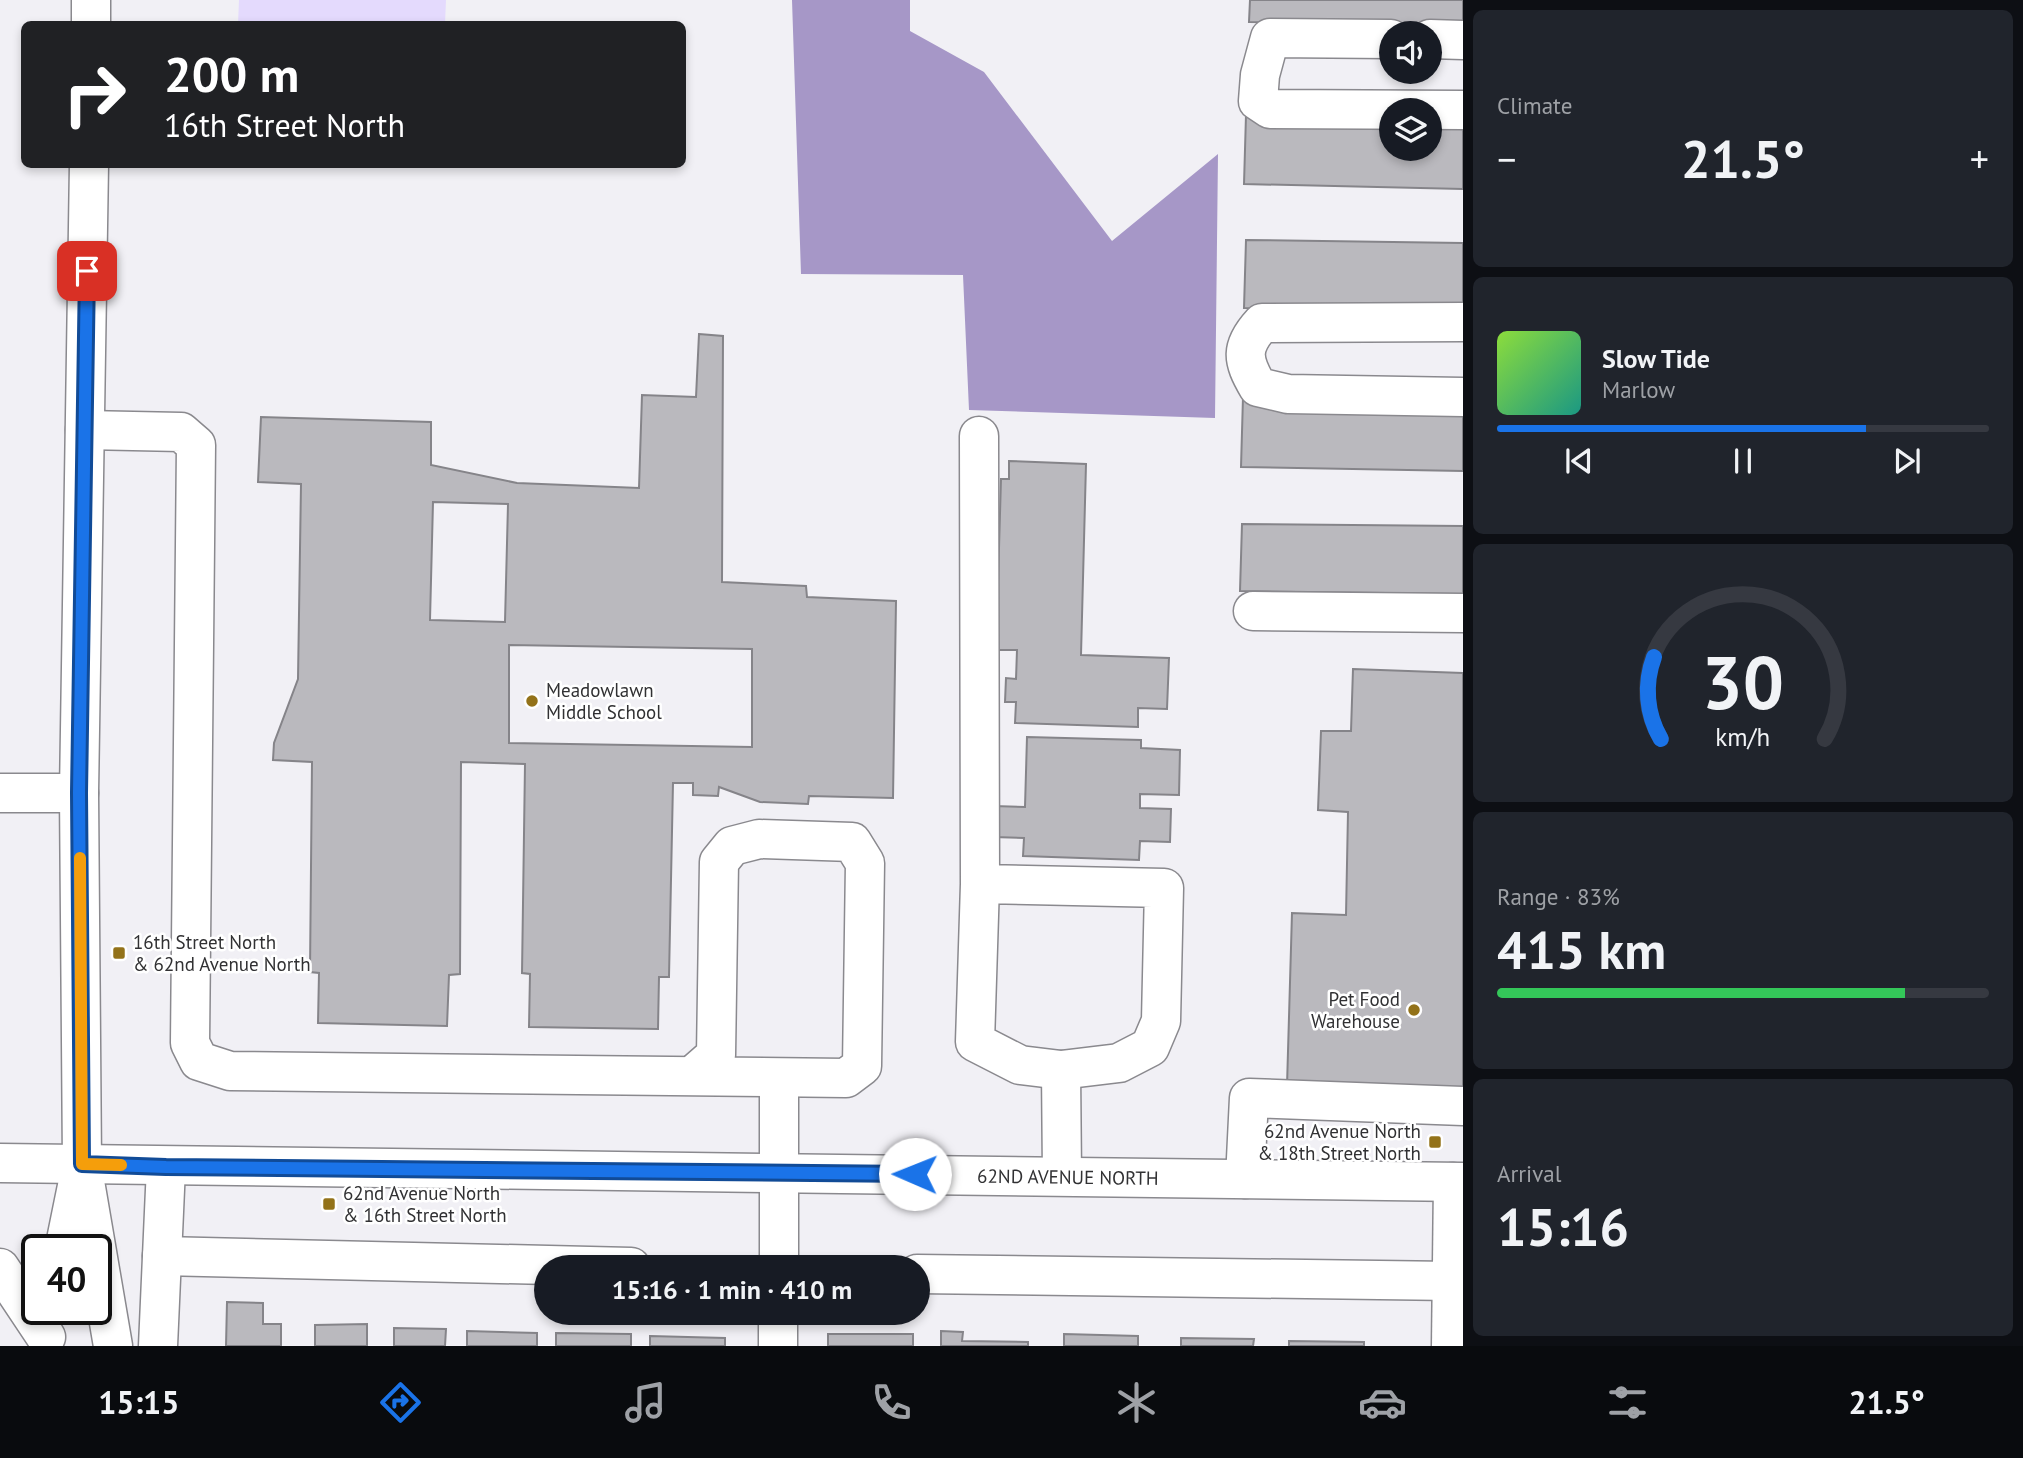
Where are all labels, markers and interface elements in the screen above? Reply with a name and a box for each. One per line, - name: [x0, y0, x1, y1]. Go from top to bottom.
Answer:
- map controls: [1379, 21, 1442, 161]
- button: sound: [1379, 21, 1442, 84]
- text: 200 m: [164, 42, 299, 106]
- icon: right: [49, 49, 140, 140]
- text: Climate: [1497, 91, 1572, 120]
- button: layers: [1379, 98, 1442, 161]
- text: 16th Street North: [164, 104, 405, 146]
- text: 21.5°: [1681, 125, 1805, 192]
- text: −: [1497, 134, 1516, 183]
- text: +: [1970, 134, 1989, 183]
- pin: [57, 241, 117, 301]
- icon: arrive: [68, 252, 106, 290]
- text: Slow Tide: [1602, 342, 1710, 375]
- text: Marlow: [1602, 375, 1675, 404]
- icon: previous: [1560, 442, 1598, 480]
- icon: pause: [1724, 442, 1762, 480]
- icon: next: [1888, 442, 1926, 480]
- text: 30: [1702, 635, 1784, 729]
- place label: Meadowlawn Middle School: [546, 678, 662, 724]
- marker: Meadowlawn Middle School: [524, 693, 540, 709]
- text: km/h: [1716, 721, 1770, 753]
- text: Range · 83%: [1497, 882, 1620, 911]
- text: 415 km: [1497, 916, 1666, 983]
- place label: 16th Street North & 62nd Avenue North: [133, 930, 311, 976]
- marker: 16th Street North & 62nd Avenue North: [111, 945, 127, 961]
- place label: Pet Food Warehouse: [1311, 987, 1400, 1033]
- marker: Pet Food Warehouse: [1406, 1002, 1422, 1018]
- place label: 62nd Avenue North & 18th Street North: [1257, 1119, 1421, 1165]
- marker: 62nd Avenue North & 18th Street North: [1427, 1134, 1443, 1150]
- position arrow: [878, 1137, 952, 1211]
- text: Arrival: [1497, 1159, 1561, 1188]
- street label: 62ND AVENUE NORTH: [977, 1164, 1159, 1190]
- place label: 62nd Avenue North & 16th Street North: [343, 1181, 507, 1227]
- text: 15:16: [1497, 1193, 1629, 1260]
- marker: 62nd Avenue North & 16th Street North: [321, 1196, 337, 1212]
- speed limit sign: 40: [21, 1234, 112, 1325]
- text: 15:16 · 1 min · 410 m: [612, 1273, 852, 1306]
- icon: directions: [376, 1378, 425, 1427]
- icon: music: [621, 1378, 670, 1427]
- icon: phone: [867, 1378, 916, 1427]
- icon: climate: [1112, 1378, 1161, 1427]
- icon: car: [1358, 1378, 1407, 1427]
- icon: filters: [1603, 1378, 1652, 1427]
- text: 15:15: [98, 1381, 179, 1423]
- text: 21.5°: [1848, 1381, 1925, 1423]

